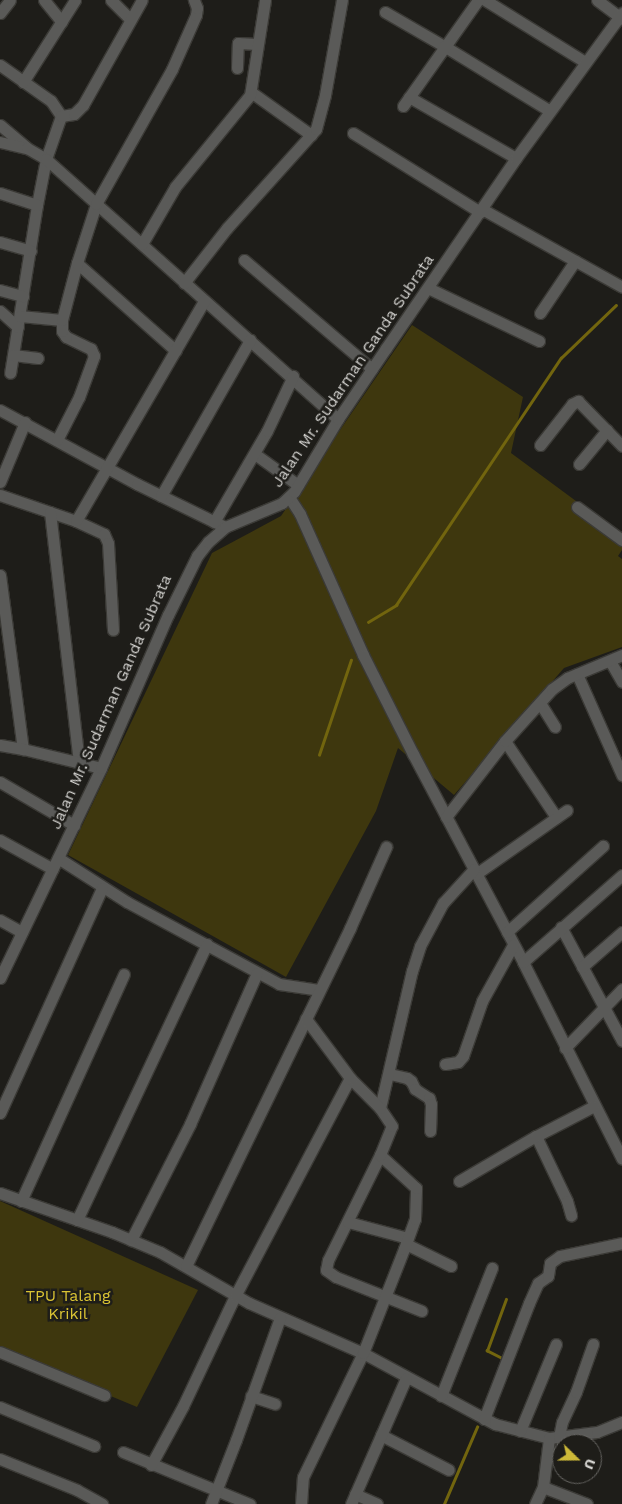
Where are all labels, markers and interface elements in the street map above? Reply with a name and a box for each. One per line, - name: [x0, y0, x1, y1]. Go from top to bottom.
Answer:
- street label: Jalan Mr. Sudarman Ganda Subrata: [268, 251, 438, 491]
- street label: Jalan Mr. Sudarman Ganda Subrata: [46, 572, 176, 832]
- park label: TPU Talang Krikil: [25, 1286, 111, 1324]
- north arrow: [552, 1434, 602, 1484]
- text: U: [581, 1457, 599, 1472]

